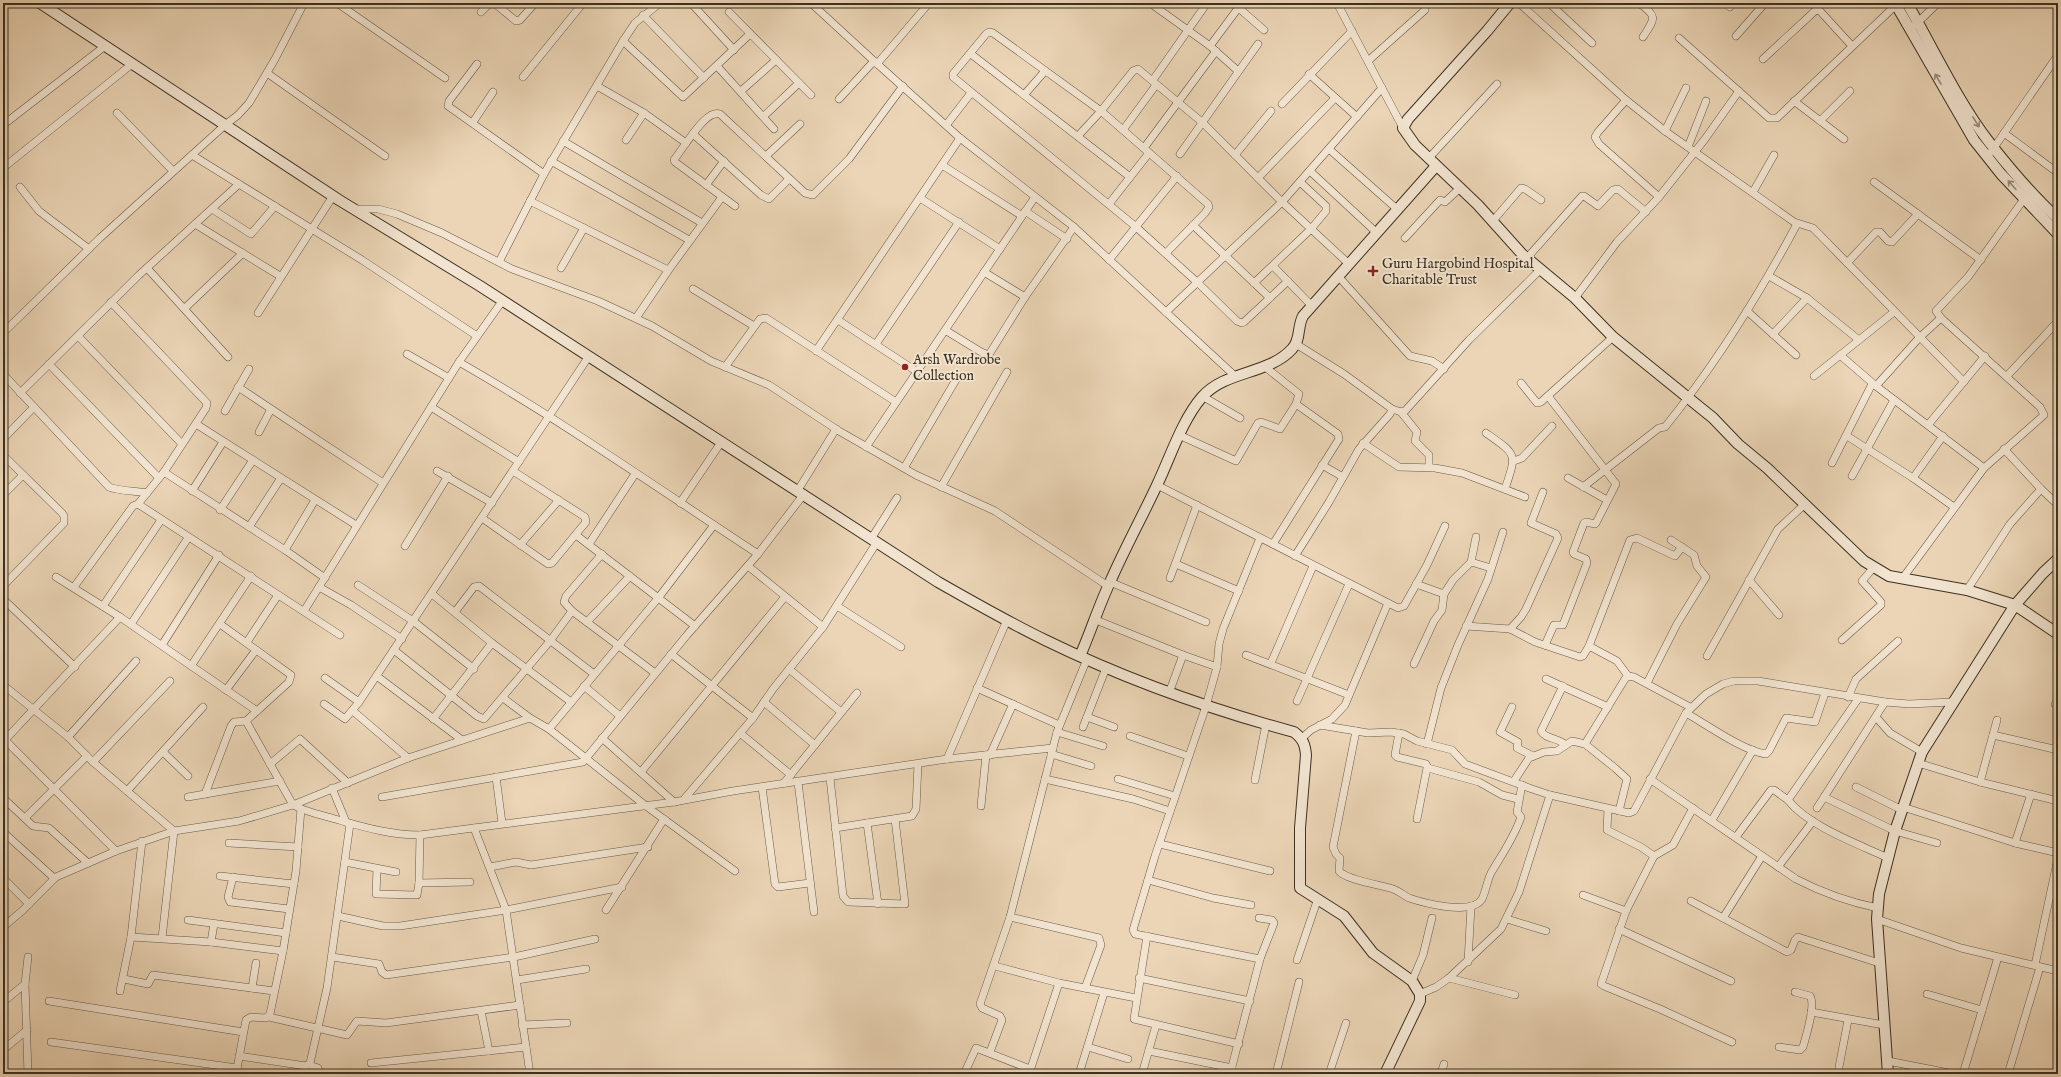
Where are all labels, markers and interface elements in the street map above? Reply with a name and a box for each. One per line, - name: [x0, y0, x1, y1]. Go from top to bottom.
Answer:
- one-way arrow: [1934, 73, 1942, 85]
- one-way arrow: [1972, 116, 1980, 127]
- one-way arrow: [2007, 180, 2016, 191]
- place label: Guru Hargobind Hospital Charitable Trust: [1382, 255, 1534, 289]
- marker: Guru Hargobind Hospital Charitable Trust: [1367, 265, 1379, 277]
- place label: Arsh Wardrobe Collection: [912, 351, 1001, 385]
- marker: Arsh Wardrobe Collection: [900, 362, 910, 372]

